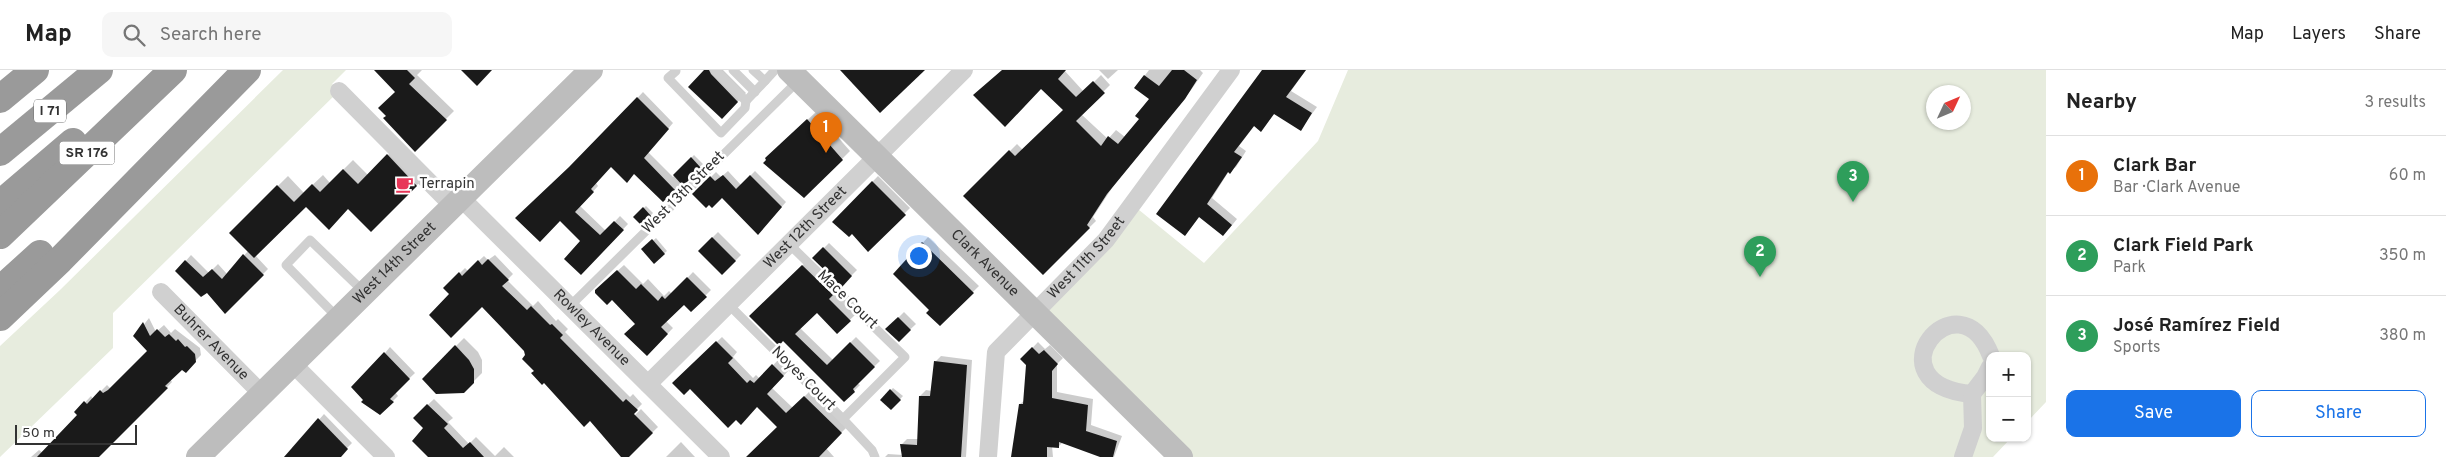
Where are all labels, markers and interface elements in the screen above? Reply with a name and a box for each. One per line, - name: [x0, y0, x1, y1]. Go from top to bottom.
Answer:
- search box: [102, 12, 452, 57]
- text: Map: [25, 20, 72, 50]
- icon: search: [120, 21, 148, 49]
- text: Search here: [160, 23, 261, 47]
- text: Map: [2230, 23, 2264, 46]
- text: Layers: [2292, 23, 2346, 46]
- text: Share: [2374, 23, 2421, 46]
- north arrow: [1926, 85, 1971, 130]
- text: Nearby: [2066, 89, 2137, 116]
- text: 3 results: [2364, 93, 2426, 113]
- road number: I 71: [34, 99, 66, 122]
- pin: 1: [810, 112, 842, 153]
- road number: SR 176: [59, 142, 114, 165]
- street label: West 13th Street: [639, 148, 729, 238]
- text: Clark Bar: [2113, 154, 2196, 178]
- pin: 3: [1837, 161, 1869, 202]
- text: 1: [2079, 166, 2085, 186]
- text: 60 m: [2389, 166, 2426, 186]
- cafe icon: Terrapin: [395, 174, 415, 194]
- place label: Terrapin: [419, 175, 475, 194]
- text: Bar · Clark Avenue: [2113, 178, 2240, 198]
- street label: West 12th Street: [760, 182, 851, 273]
- street label: West 11th Street: [1044, 213, 1130, 303]
- street label: West 14th Street: [349, 218, 440, 309]
- street label: Clark Avenue: [946, 225, 1023, 301]
- text: Clark Field Park: [2113, 234, 2254, 258]
- pin: 2: [1744, 236, 1776, 277]
- your location: [906, 243, 932, 269]
- text: 2: [2077, 246, 2087, 266]
- text: 350 m: [2379, 246, 2426, 266]
- text: Park: [2113, 258, 2146, 278]
- street label: Mace Court: [813, 266, 881, 334]
- street label: Rowley Avenue: [549, 285, 634, 370]
- street label: Buhrer Avenue: [169, 300, 253, 385]
- text: José Ramírez Field: [2113, 314, 2280, 338]
- text: 3: [2077, 326, 2087, 346]
- text: 380 m: [2379, 326, 2426, 346]
- text: Sports: [2113, 338, 2161, 358]
- street label: Noyes Court: [767, 343, 839, 415]
- map controls: [1986, 352, 2031, 442]
- button: +: [1986, 352, 2031, 397]
- button: Save: [2066, 390, 2241, 437]
- button: Share: [2251, 390, 2426, 437]
- button: −: [1986, 397, 2031, 442]
- scale bar: [15, 422, 138, 445]
- text: 50 m: [22, 425, 55, 442]

